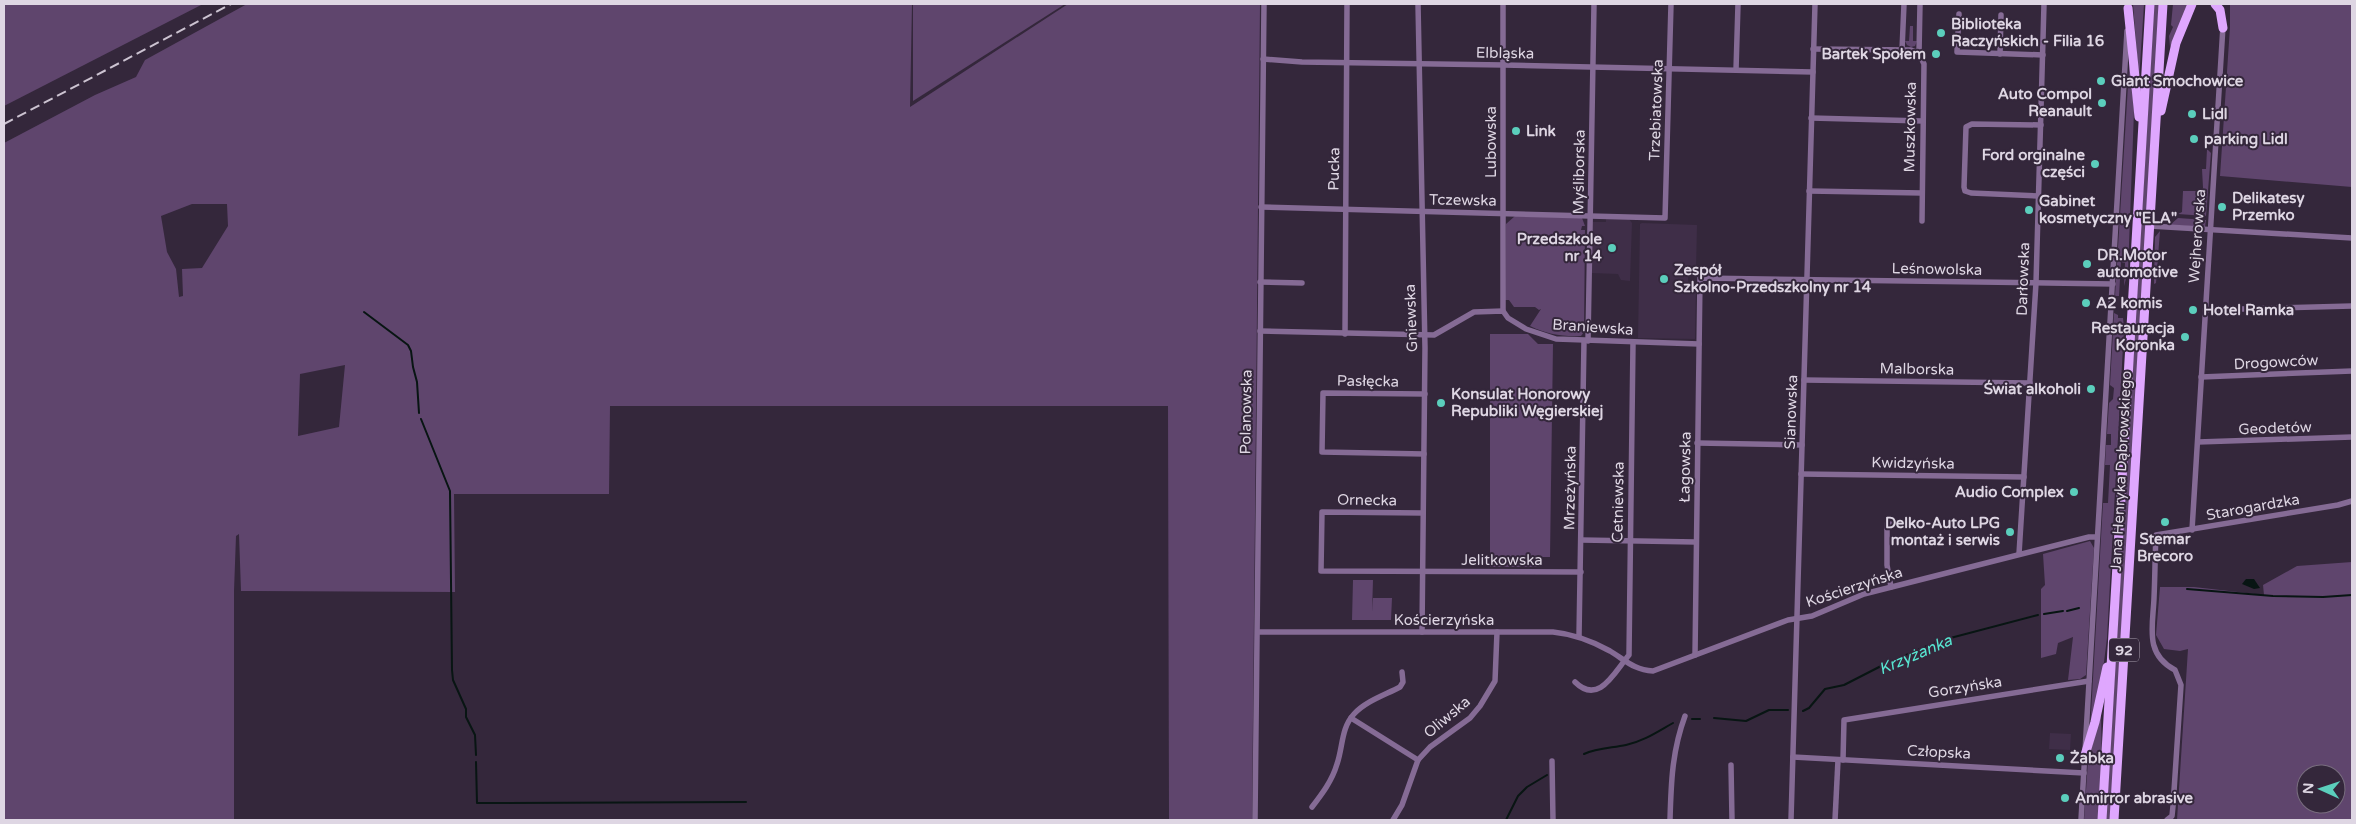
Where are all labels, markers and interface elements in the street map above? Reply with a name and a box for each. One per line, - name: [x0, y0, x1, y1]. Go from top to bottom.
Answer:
- place label: Biblioteka Raczyńskich - Filia 16: [1951, 15, 2104, 51]
- marker: Biblioteka Raczyńskich - Filia 16: [1935, 27, 1947, 39]
- street label: Elbląska: [1476, 43, 1534, 63]
- place label: Bartek Społem: [1821, 45, 1926, 64]
- marker: Bartek Społem: [1930, 48, 1942, 60]
- street label: Trzebiatowska: [1645, 59, 1667, 161]
- place label: Giant Smochowice: [2111, 72, 2244, 90]
- marker: Giant Smochowice: [2095, 75, 2107, 87]
- street label: Muszkowska: [1900, 81, 1920, 173]
- place label: Auto Compol Reanault: [1998, 85, 2092, 120]
- marker: Auto Compol Reanault: [2096, 97, 2108, 109]
- place label: Lidl: [2202, 105, 2228, 123]
- street label: Lubowska: [1482, 106, 1500, 178]
- marker: Lidl: [2186, 108, 2198, 120]
- place label: Link: [1526, 122, 1556, 140]
- marker: Link: [1510, 125, 1522, 137]
- street label: Myśliborska: [1569, 129, 1589, 215]
- place label: parking Lidl: [2204, 130, 2288, 149]
- marker: parking Lidl: [2188, 133, 2200, 145]
- place label: Ford orginalne części: [1982, 146, 2086, 181]
- street label: Pucka: [1325, 147, 1343, 191]
- marker: Ford orginalne części: [2089, 158, 2101, 170]
- street label: Wejherowska: [2185, 188, 2209, 284]
- place label: Delikatesy Przemko: [2232, 189, 2305, 224]
- street label: Tczewska: [1429, 190, 1497, 210]
- place label: Gabinet kosmetyczny "ELA": [2039, 192, 2177, 228]
- marker: Delikatesy Przemko: [2216, 201, 2228, 213]
- marker: Gabinet kosmetyczny "ELA": [2023, 204, 2035, 216]
- place label: Przedszkole nr 14: [1517, 230, 1603, 265]
- marker: Przedszkole nr 14: [1606, 242, 1618, 254]
- street label: Darłowska: [2013, 242, 2033, 316]
- place label: DR.Motor automotive: [2097, 246, 2178, 281]
- marker: DR.Motor automotive: [2081, 258, 2093, 270]
- street label: Leśnowolska: [1891, 259, 1983, 279]
- place label: Zespół Szkolno-Przedszkolny nr 14: [1674, 261, 1872, 297]
- marker: Zespół Szkolno-Przedszkolny nr 14: [1658, 273, 1670, 285]
- street label: Gniewska: [1401, 284, 1421, 352]
- place label: A2 komis: [2096, 294, 2162, 312]
- marker: A2 komis: [2080, 297, 2092, 309]
- place label: Hotel Ramka: [2203, 301, 2294, 319]
- marker: Hotel Ramka: [2187, 304, 2199, 316]
- street label: Braniewska: [1552, 315, 1634, 339]
- place label: Restauracja Koronka: [2091, 319, 2175, 354]
- marker: Restauracja Koronka: [2179, 331, 2191, 343]
- street label: Drogowców: [2233, 351, 2319, 373]
- street label: Malborska: [1880, 359, 1954, 379]
- street label: Polanowska: [1236, 369, 1256, 455]
- street label: Jana Henryka Dąbrowskiego: [2107, 370, 2135, 572]
- street label: Pasłęcka: [1337, 371, 1399, 391]
- street label: Sianowska: [1781, 374, 1801, 450]
- place label: Świat alkoholi: [1984, 379, 2081, 398]
- marker: Świat alkoholi: [2085, 383, 2097, 395]
- place label: Konsulat Honorowy Republiki Węgierskiej: [1451, 385, 1604, 421]
- marker: Konsulat Honorowy Republiki Węgierskiej: [1435, 397, 1447, 409]
- street label: Geodetów: [2238, 418, 2312, 438]
- street label: Łagowska: [1675, 431, 1695, 503]
- street label: Mrzeżyńska: [1560, 446, 1580, 530]
- street label: Kwidzyńska: [1871, 453, 1955, 473]
- street label: Cetniewska: [1608, 461, 1628, 543]
- place label: Audio Complex: [1955, 483, 2064, 502]
- marker: Audio Complex: [2068, 486, 2080, 498]
- street label: Ornecka: [1337, 490, 1397, 510]
- street label: Starogardzka: [2205, 490, 2301, 524]
- place label: Delko-Auto LPG montaż i serwis: [1885, 514, 2000, 549]
- marker: Stemar Brecoro: [2159, 516, 2171, 528]
- marker: Delko-Auto LPG montaż i serwis: [2004, 526, 2016, 538]
- place label: Stemar Brecoro: [2137, 530, 2193, 565]
- street label: Jelitkowska: [1461, 551, 1543, 569]
- street label: Kościerzyńska: [1803, 563, 1905, 611]
- street label: Kościerzyńska: [1394, 611, 1494, 629]
- water label: Krzyżanka: [1876, 630, 1956, 679]
- road number: 92: [2109, 638, 2139, 662]
- street label: Gorzyńska: [1927, 672, 2003, 702]
- street label: Oliwska: [1420, 692, 1474, 742]
- street label: Człopska: [1907, 741, 1971, 763]
- place label: Żabka: [2070, 749, 2114, 767]
- marker: Żabka: [2054, 752, 2066, 764]
- north arrow: [2296, 764, 2346, 814]
- text: N: [2300, 782, 2317, 794]
- place label: Amirror abrasive: [2075, 789, 2193, 807]
- marker: Amirror abrasive: [2059, 792, 2071, 804]

